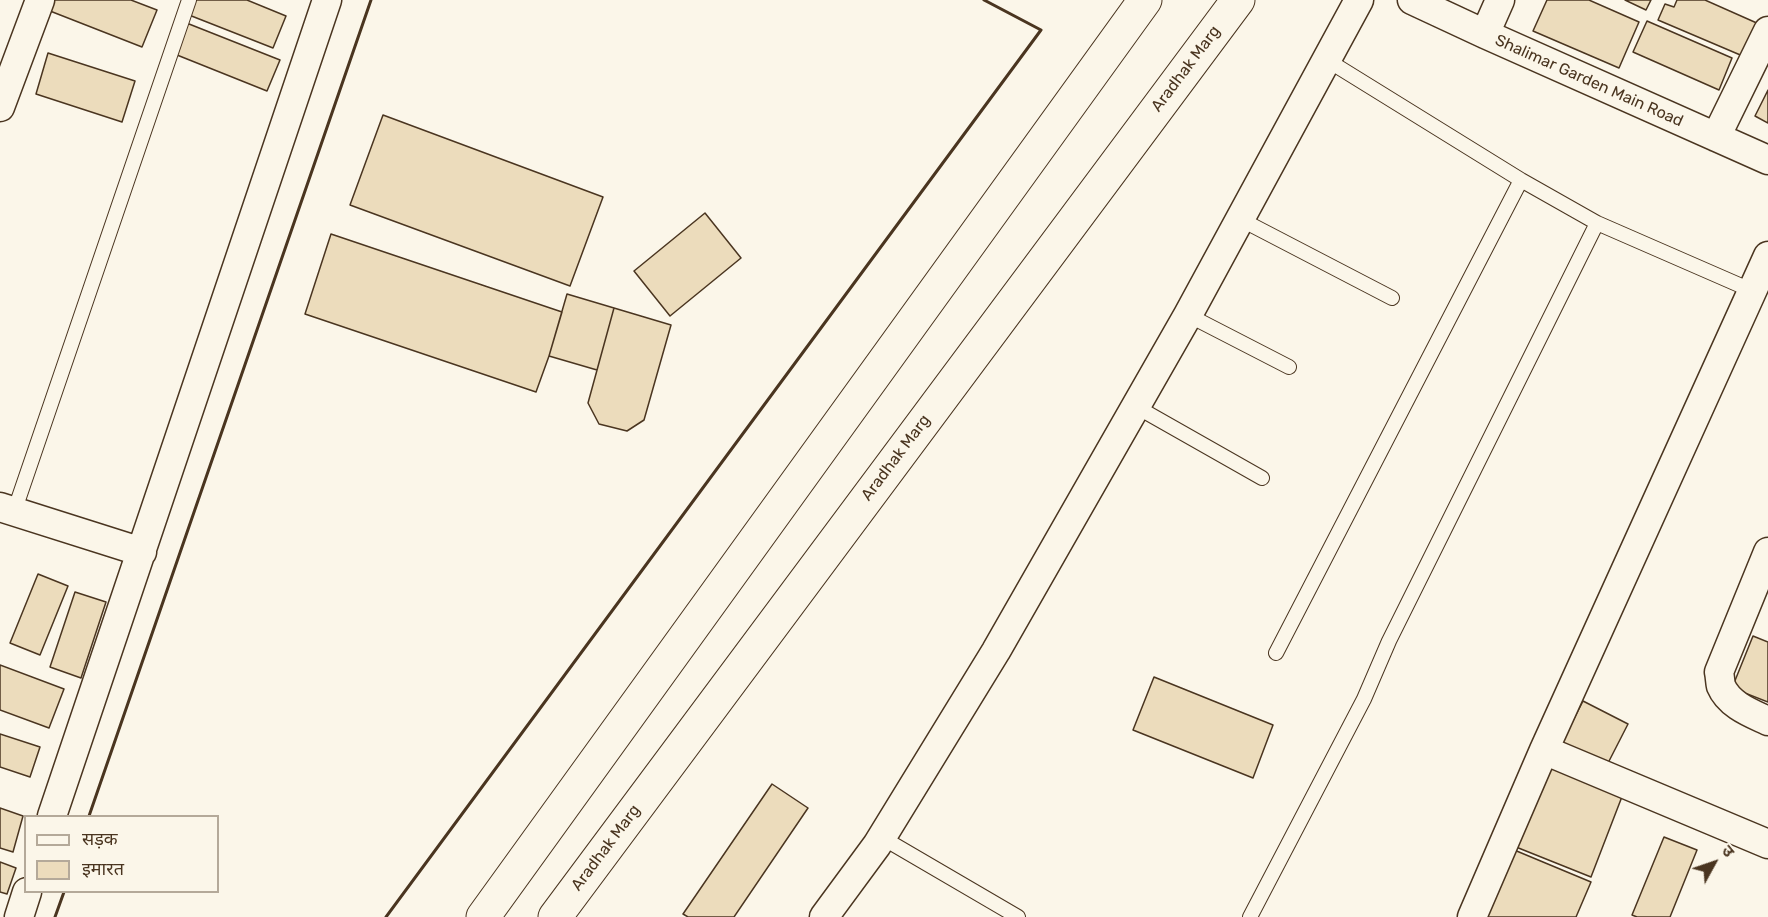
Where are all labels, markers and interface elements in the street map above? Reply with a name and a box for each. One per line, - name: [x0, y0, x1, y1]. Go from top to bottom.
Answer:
- street label: Aradhak Marg: [1147, 22, 1225, 116]
- street label: Shalimar Garden Main Road: [1492, 31, 1686, 131]
- street label: Aradhak Marg: [857, 411, 935, 505]
- street label: Aradhak Marg: [567, 801, 645, 895]
- legend: [24, 815, 219, 893]
- text: सड़क: [82, 828, 118, 850]
- north arrow: [1684, 833, 1744, 893]
- text: उ: [1718, 841, 1738, 861]
- text: इमारत: [82, 858, 124, 880]

